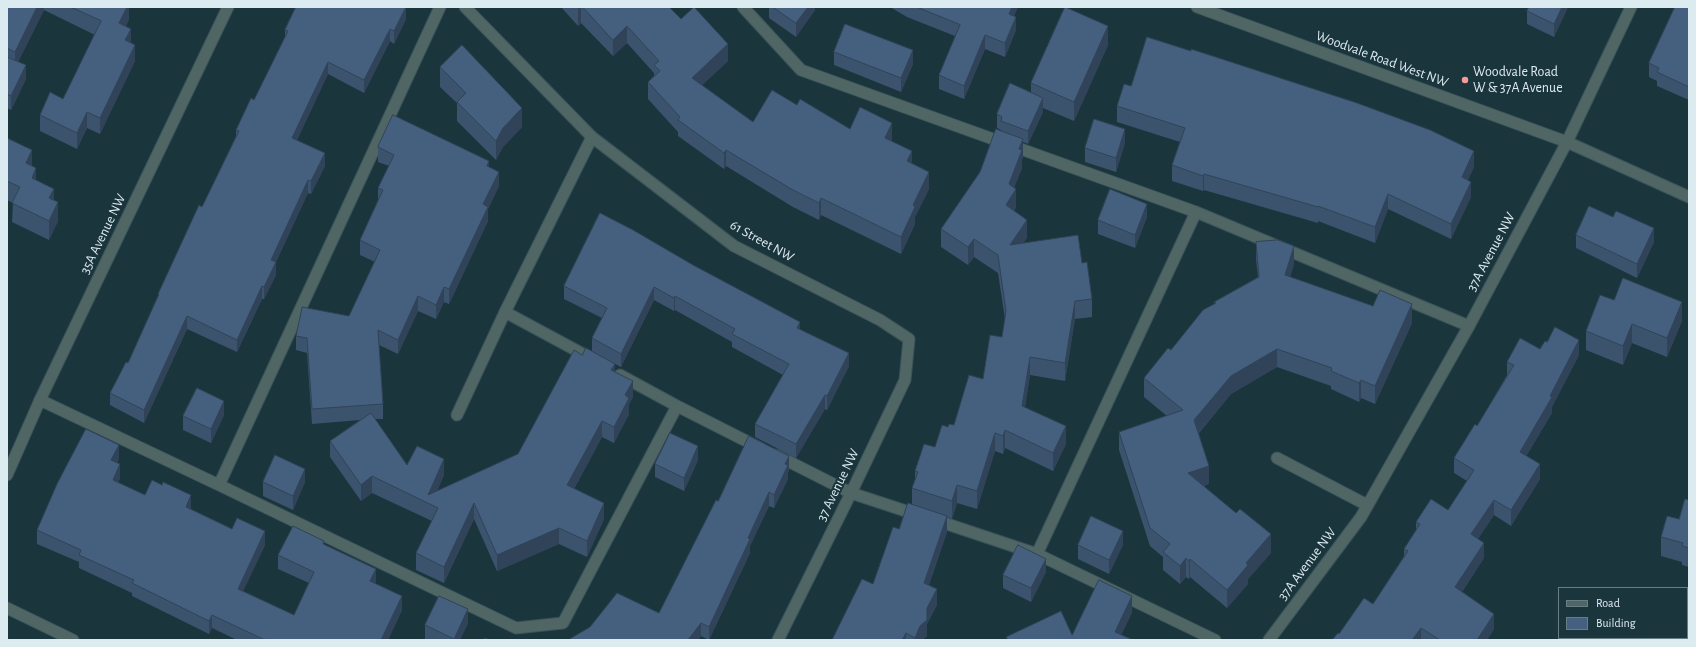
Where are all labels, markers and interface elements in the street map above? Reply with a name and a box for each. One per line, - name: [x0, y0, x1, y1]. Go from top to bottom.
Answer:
- street label: Woodvale Road West NW: [1314, 27, 1450, 91]
- place label: Woodvale Road W & 37A Avenue: [1473, 64, 1563, 96]
- marker: Woodvale Road W & 37A Avenue: [1460, 75, 1470, 85]
- street label: 35A Avenue NW: [76, 191, 130, 277]
- street label: 37A Avenue NW: [1463, 210, 1519, 294]
- street label: 61 Street NW: [727, 216, 797, 266]
- street label: 37 Avenue NW: [813, 446, 863, 524]
- street label: 37A Avenue NW: [1274, 524, 1340, 604]
- legend: [1558, 587, 1688, 639]
- text: Road: [1596, 597, 1620, 609]
- text: Building: [1596, 617, 1636, 629]

